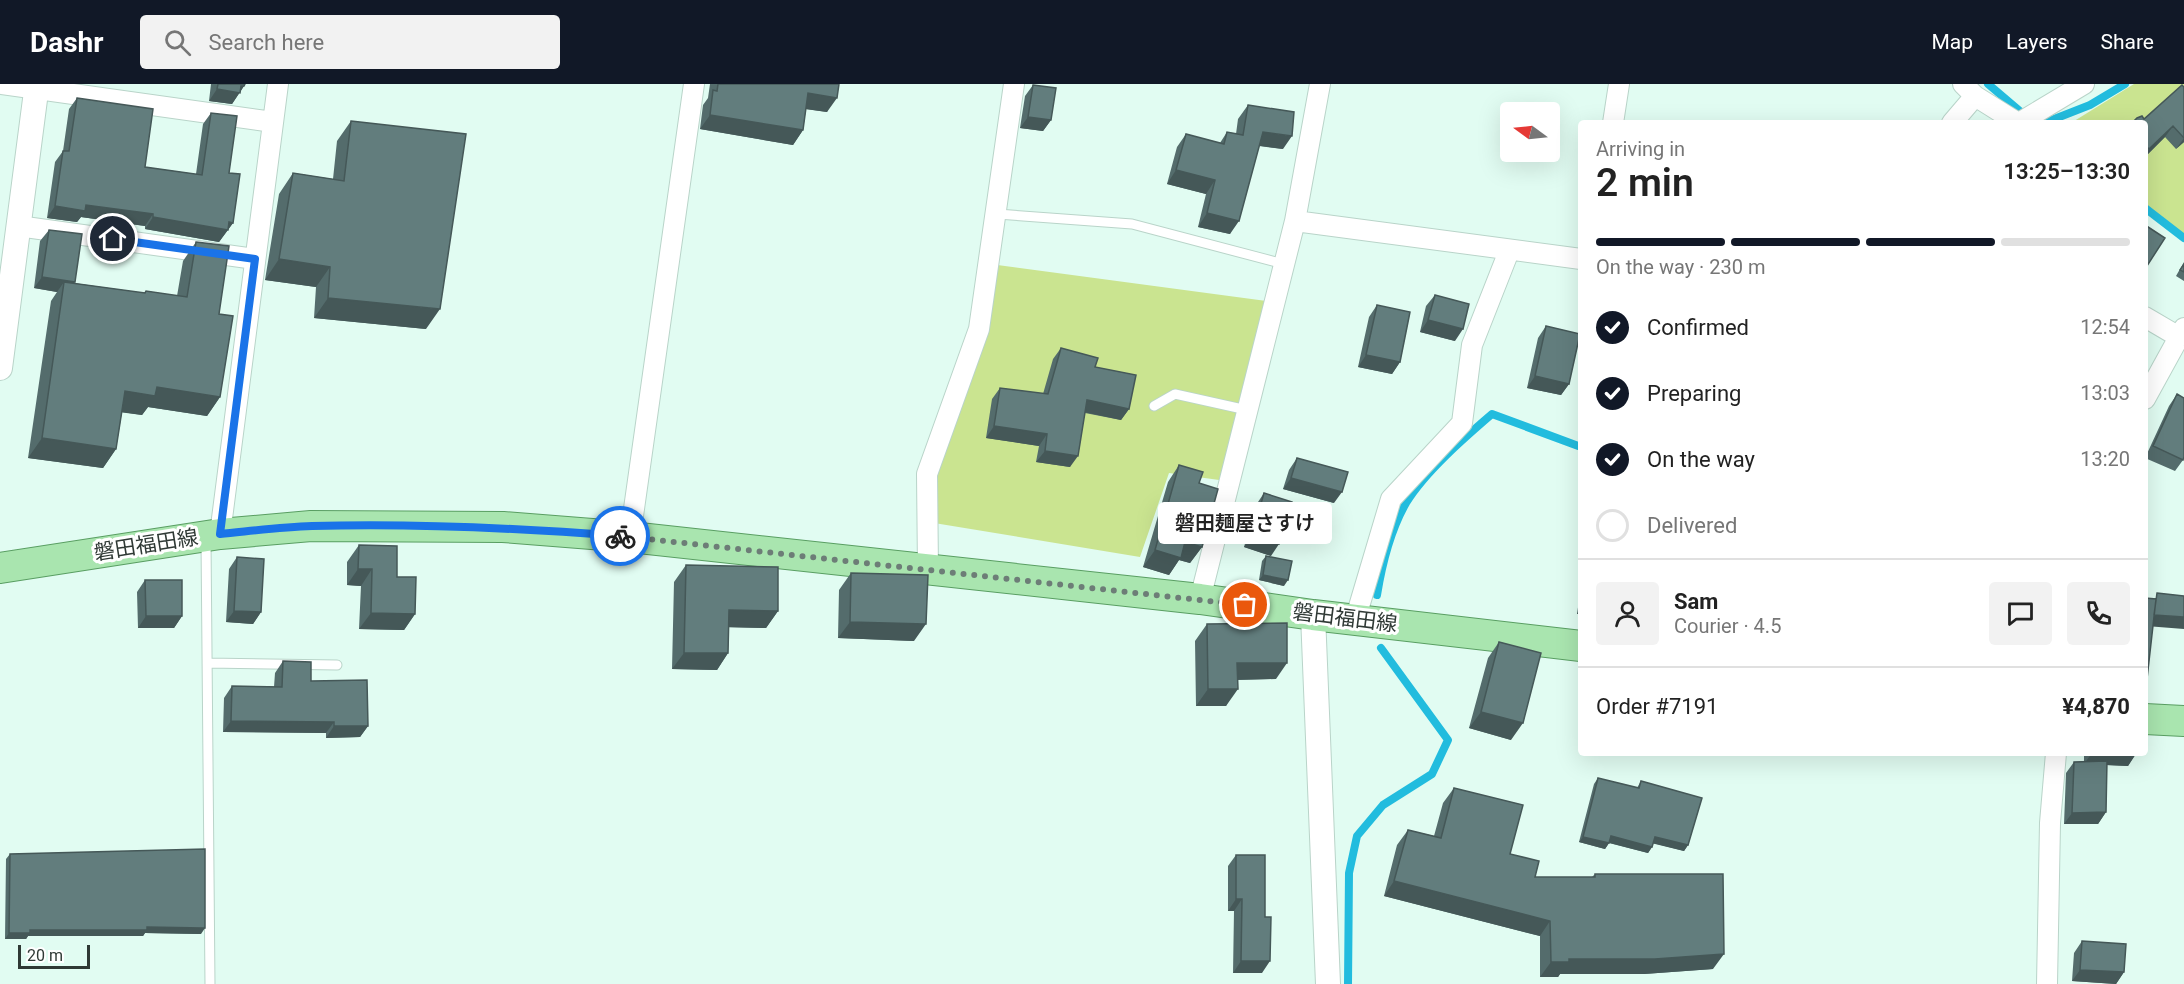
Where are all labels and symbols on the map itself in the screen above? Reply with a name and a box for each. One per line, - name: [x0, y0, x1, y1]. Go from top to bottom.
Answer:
- north arrow: [1500, 102, 1560, 162]
- pin: [87, 213, 138, 264]
- callout: 磐田麺屋さすけ: [1158, 503, 1332, 545]
- courier: [590, 506, 650, 566]
- street label: 磐田福田線: [92, 525, 200, 565]
- pin: [1219, 579, 1270, 630]
- street label: 磐田福田線: [1291, 600, 1399, 636]
- scale bar: [18, 942, 90, 970]

